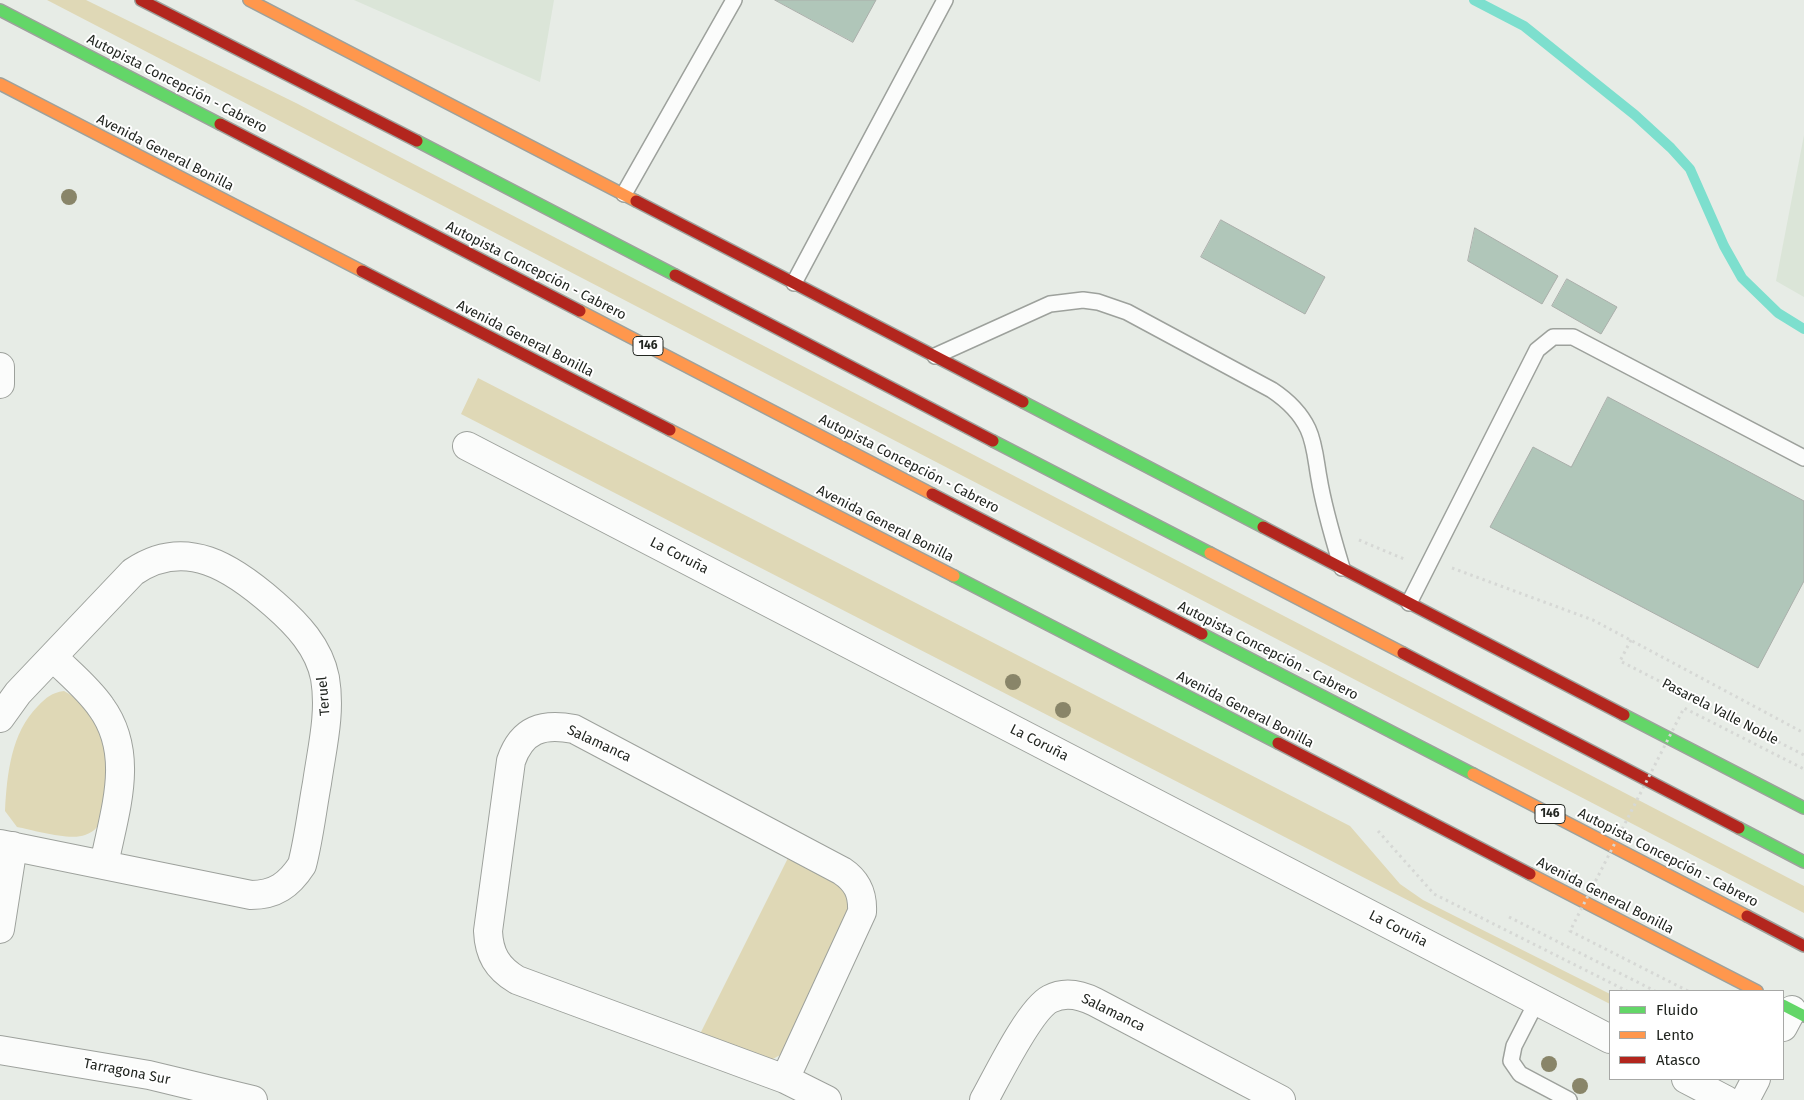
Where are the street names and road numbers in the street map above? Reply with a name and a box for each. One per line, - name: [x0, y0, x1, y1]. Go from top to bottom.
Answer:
- street label: Autopista Concepción - Cabrero: [84, 31, 270, 137]
- street label: Avenida General Bonilla: [94, 111, 236, 195]
- street label: Autopista Concepción - Cabrero: [443, 218, 629, 324]
- street label: Avenida General Bonilla: [454, 297, 596, 381]
- road number: 146: [633, 336, 663, 356]
- street label: Autopista Concepción - Cabrero: [816, 411, 1002, 517]
- street label: Avenida General Bonilla: [814, 482, 956, 566]
- street label: La Coruña: [647, 534, 711, 578]
- street label: Autopista Concepción - Cabrero: [1175, 598, 1361, 704]
- street label: Avenida General Bonilla: [1174, 668, 1316, 752]
- street label: Pasarela Valle Noble: [1659, 675, 1781, 749]
- street label: Teruel: [314, 676, 334, 716]
- street label: La Coruña: [1007, 721, 1071, 765]
- street label: Salamanca: [564, 722, 634, 766]
- road number: 146: [1535, 804, 1565, 824]
- street label: Autopista Concepción - Cabrero: [1575, 805, 1761, 911]
- street label: Avenida General Bonilla: [1534, 854, 1676, 938]
- street label: La Coruña: [1366, 907, 1430, 951]
- street label: Salamanca: [1078, 990, 1148, 1036]
- street label: Tarragona Sur: [82, 1055, 172, 1089]

